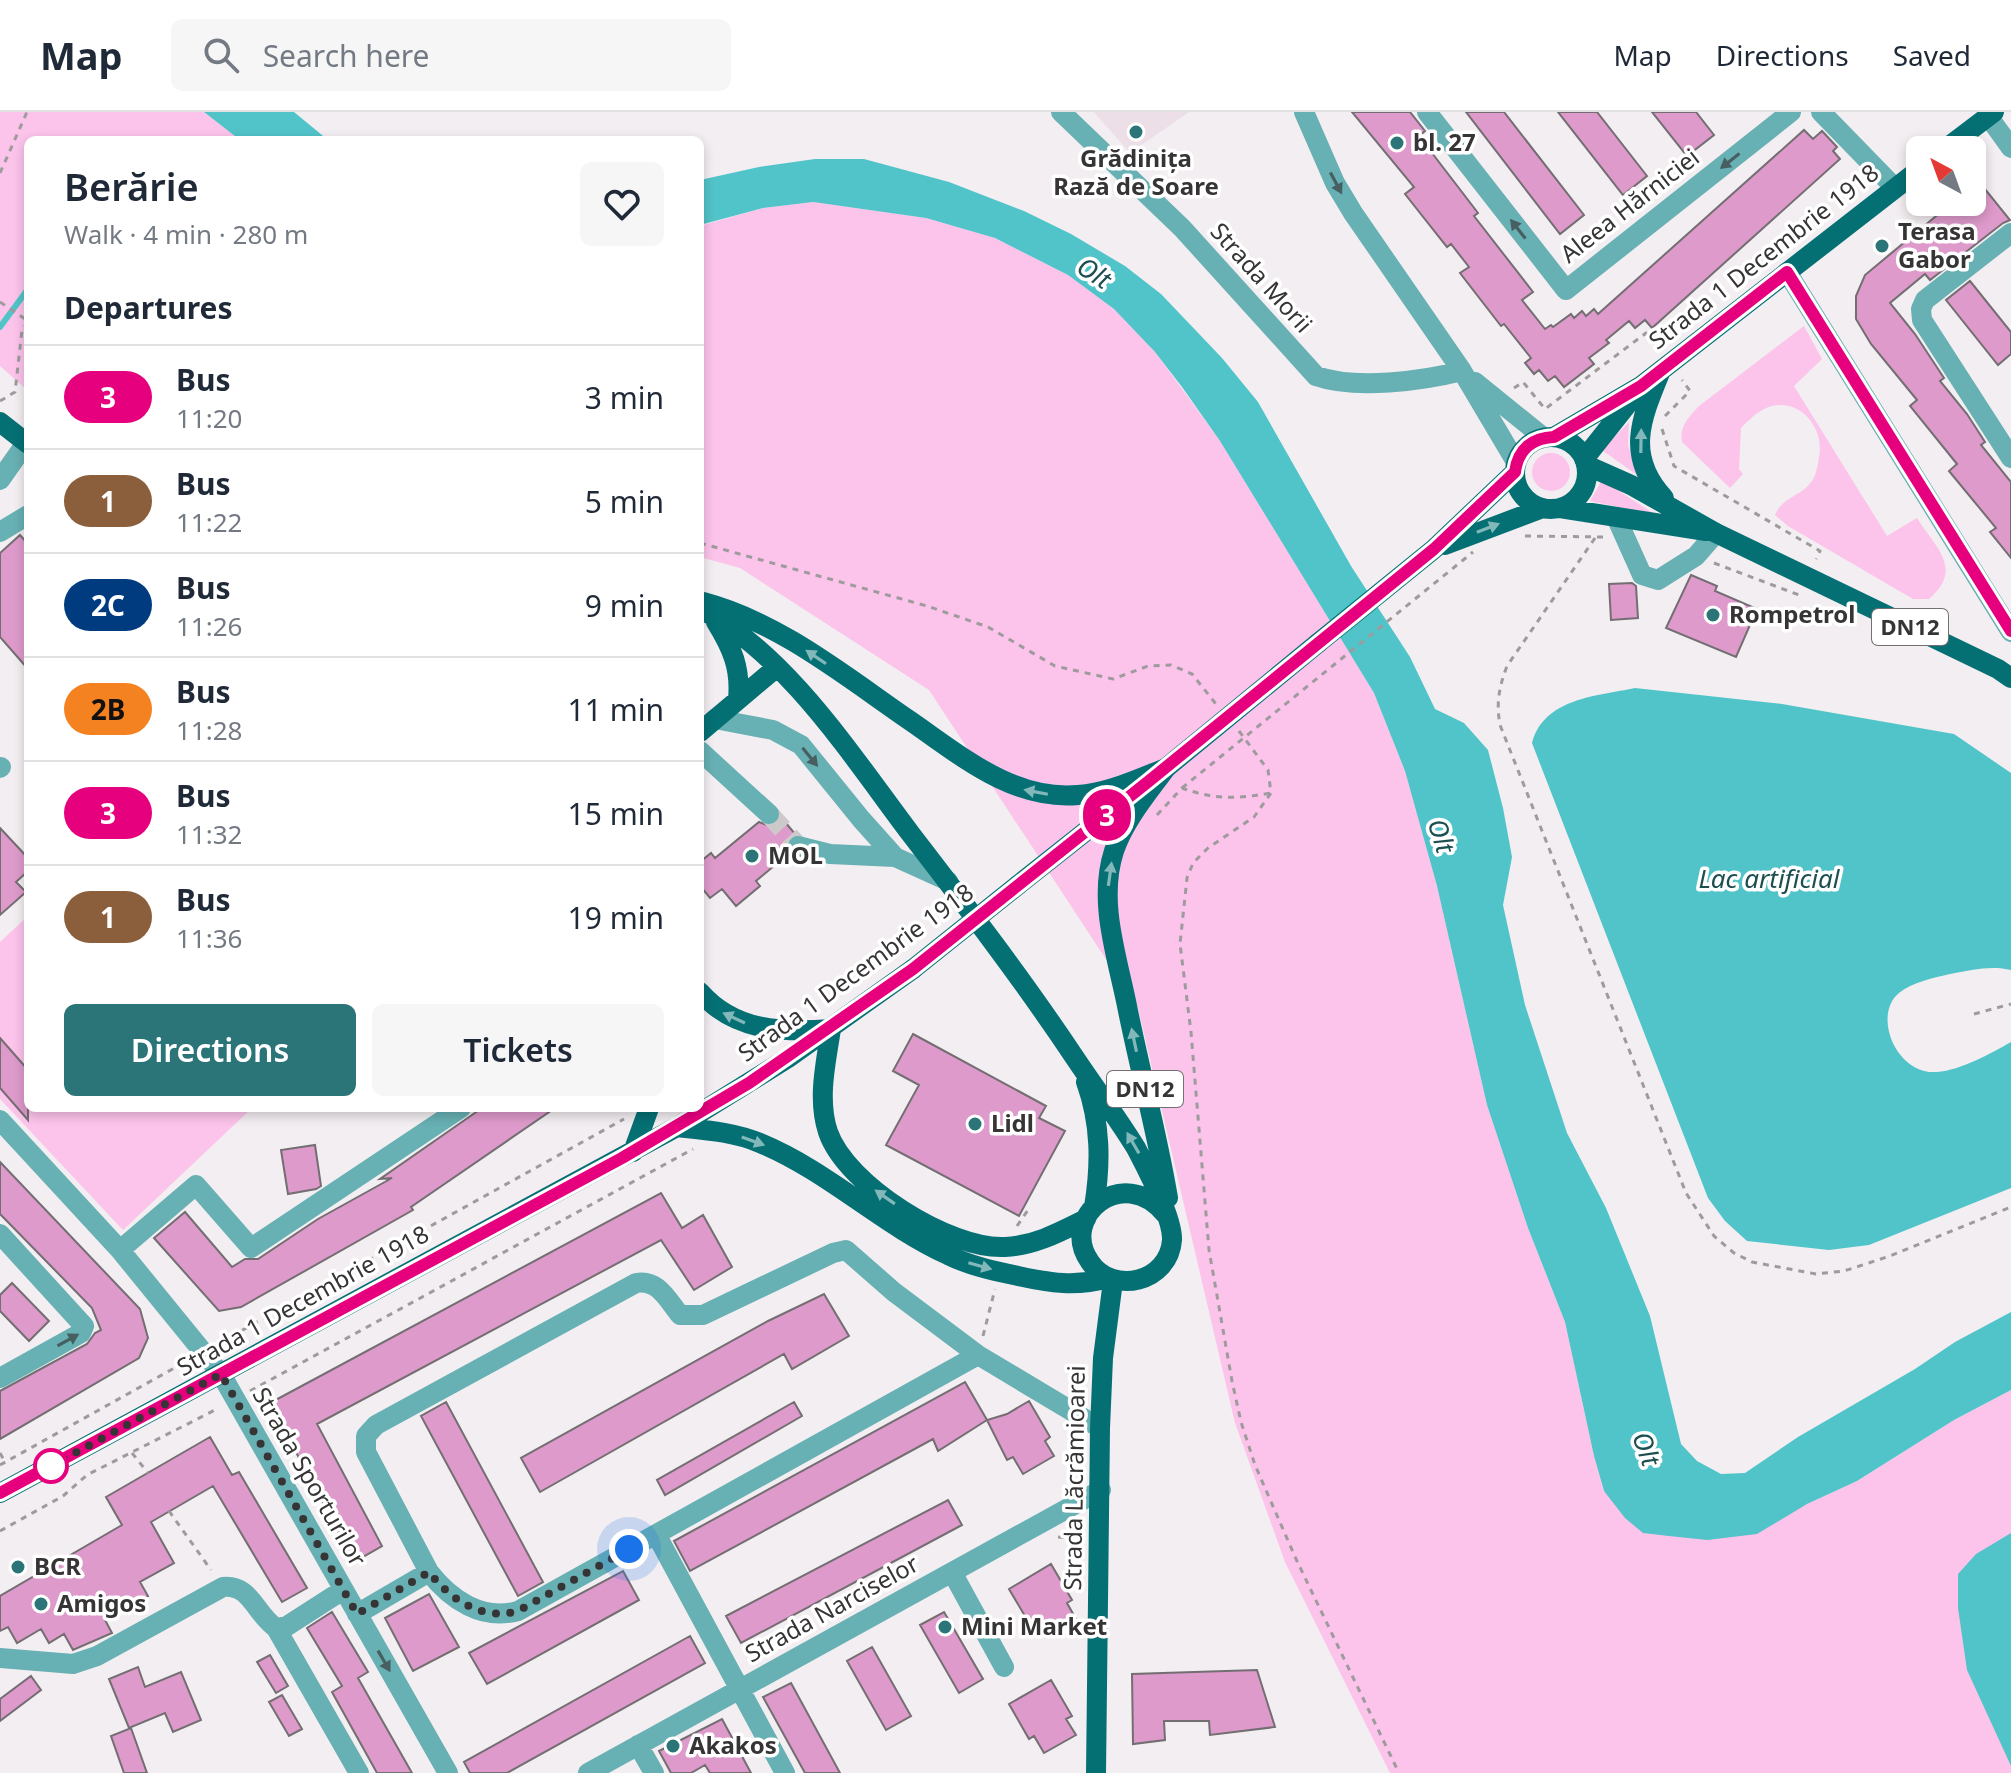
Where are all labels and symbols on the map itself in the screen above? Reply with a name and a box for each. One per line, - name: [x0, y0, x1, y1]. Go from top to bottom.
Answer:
- marker: Grădinița Rază de Soare: [1127, 123, 1145, 141]
- place label: bl. 27: [1413, 125, 1476, 158]
- marker: bl. 27: [1388, 134, 1406, 152]
- north arrow: [1906, 136, 1986, 216]
- street label: Aleea Hărniciei: [1553, 140, 1705, 270]
- place label: Grădinița Rază de Soare: [1053, 141, 1219, 202]
- one-way arrow: [1720, 152, 1740, 168]
- street label: Strada 1 Decembrie 1918: [1641, 156, 1885, 356]
- one-way arrow: [1329, 172, 1343, 194]
- place label: Terasa Gabor: [1898, 214, 1976, 275]
- street label: Strada Morii: [1204, 215, 1320, 339]
- one-way arrow: [1511, 219, 1527, 239]
- marker: Terasa Gabor: [1873, 237, 1891, 255]
- water label: Olt: [1070, 248, 1120, 297]
- one-way arrow: [1635, 428, 1647, 453]
- one-way arrow: [1476, 521, 1500, 534]
- place label: Rompetrol: [1729, 597, 1855, 630]
- marker: Rompetrol: [1704, 606, 1722, 624]
- road number: DN12: [1872, 609, 1948, 645]
- one-way arrow: [805, 650, 826, 665]
- one-way arrow: [802, 747, 818, 767]
- one-way arrow: [1024, 785, 1049, 797]
- line badge: 3: [1081, 789, 1133, 841]
- water label: Olt: [1420, 814, 1465, 859]
- place label: MOL: [768, 838, 823, 871]
- marker: MOL: [743, 847, 761, 865]
- water label: Lac artificial: [1698, 860, 1841, 896]
- one-way arrow: [1104, 861, 1117, 886]
- street label: Strada 1 Decembrie 1918: [731, 875, 979, 1068]
- one-way arrow: [722, 1011, 745, 1025]
- one-way arrow: [1127, 1027, 1140, 1052]
- road number: DN12: [1107, 1071, 1183, 1107]
- place label: Lidl: [991, 1106, 1034, 1139]
- marker: Lidl: [966, 1115, 984, 1133]
- one-way arrow: [1126, 1132, 1140, 1154]
- one-way arrow: [741, 1135, 765, 1148]
- one-way arrow: [875, 1190, 896, 1205]
- street label: Strada 1 Decembrie 1918: [170, 1217, 434, 1383]
- one-way arrow: [968, 1260, 992, 1273]
- one-way arrow: [57, 1333, 79, 1347]
- street label: Strada Lăcrămioarei: [1055, 1365, 1092, 1591]
- street label: Strada Sporturilor: [246, 1381, 375, 1572]
- water label: Olt: [1624, 1426, 1670, 1472]
- unlabelled marker: [34, 1449, 68, 1483]
- your location: [609, 1529, 649, 1569]
- street label: Strada Narciselor: [739, 1546, 924, 1669]
- place label: BCR: [34, 1549, 81, 1582]
- marker: BCR: [9, 1558, 27, 1576]
- place label: Amigos: [57, 1586, 146, 1619]
- marker: Amigos: [32, 1595, 50, 1613]
- place label: Mini Market: [961, 1609, 1107, 1642]
- marker: Mini Market: [936, 1618, 954, 1636]
- one-way arrow: [377, 1650, 391, 1672]
- place label: Akakos: [689, 1728, 777, 1761]
- marker: Akakos: [664, 1737, 682, 1755]

